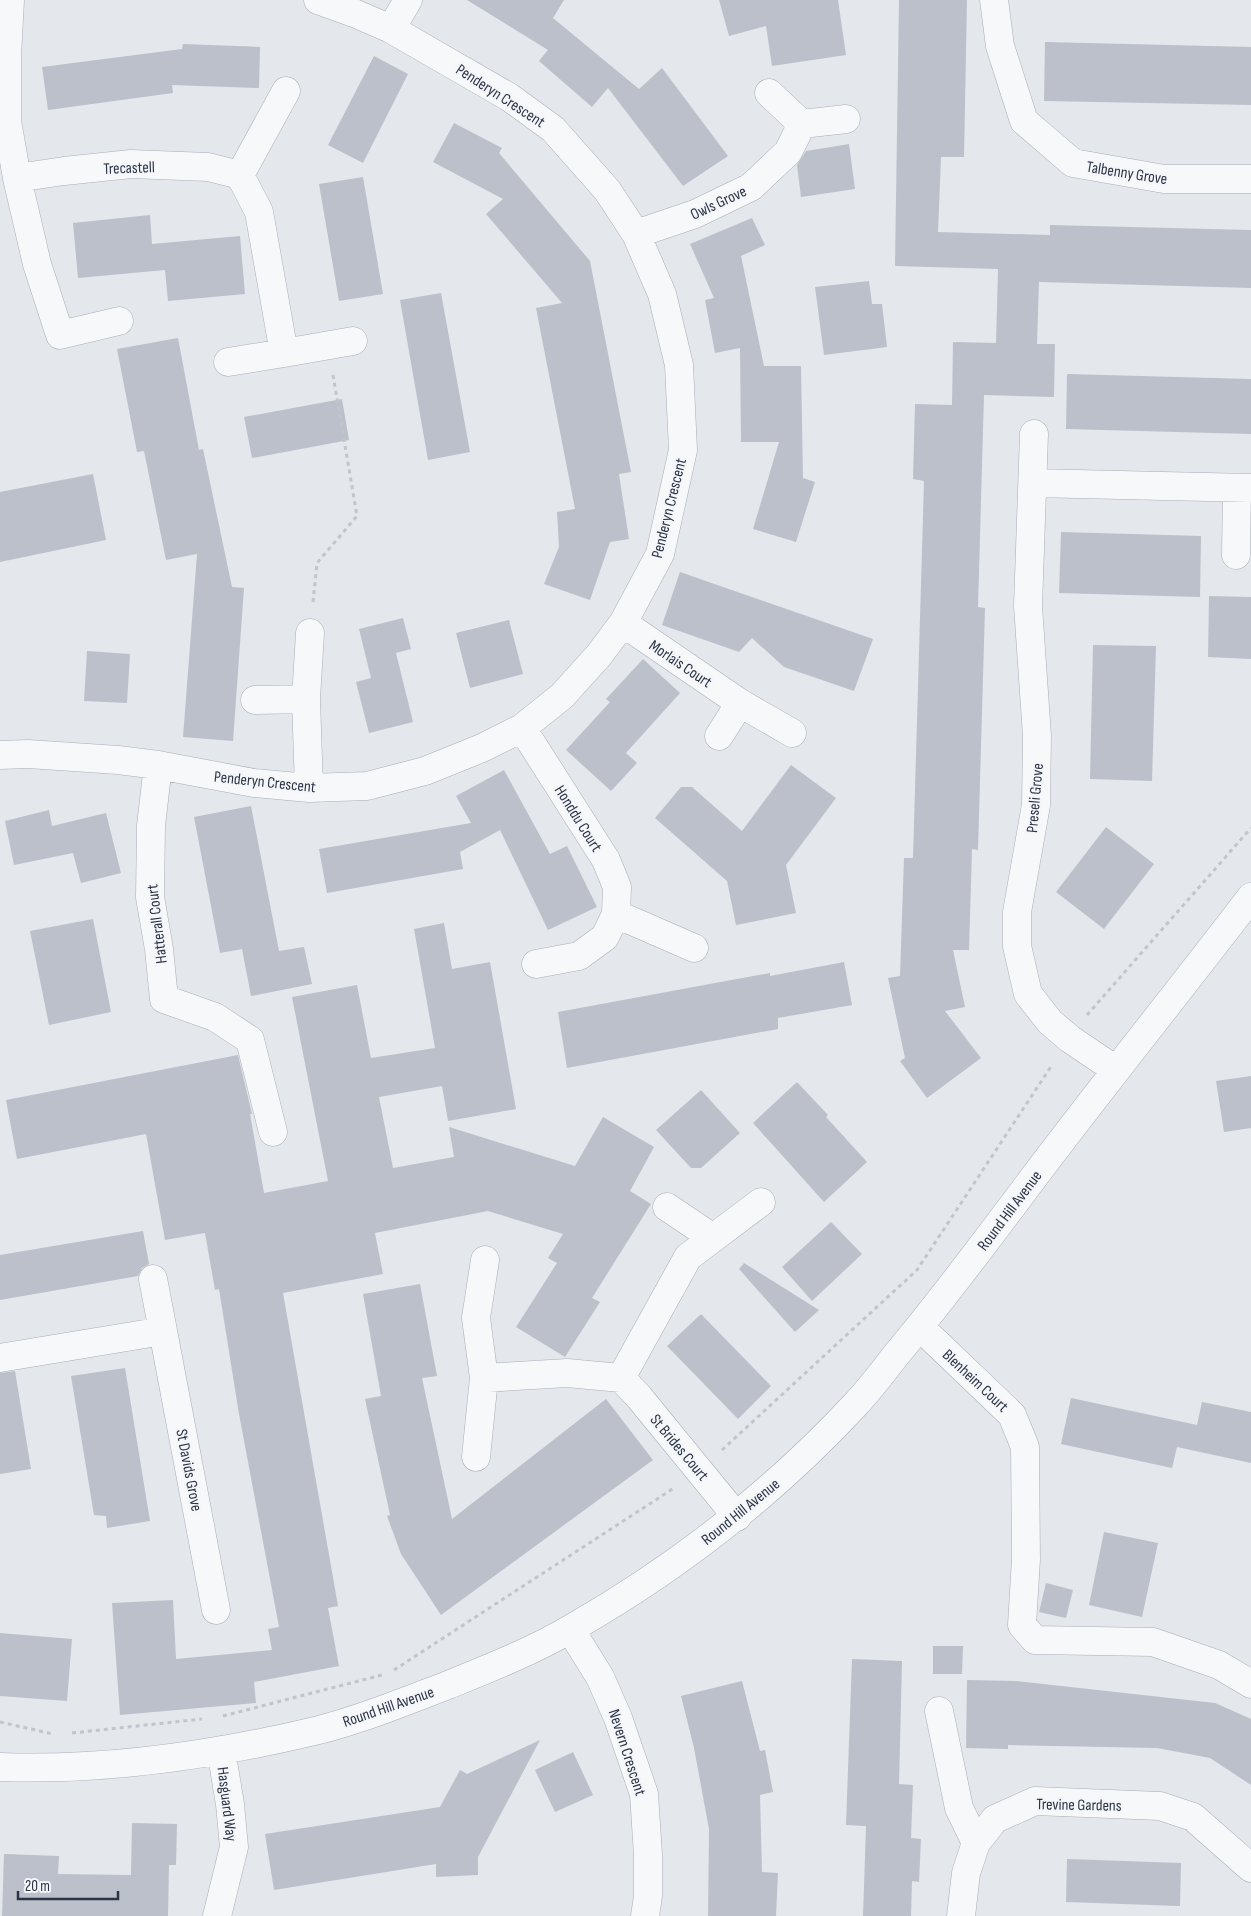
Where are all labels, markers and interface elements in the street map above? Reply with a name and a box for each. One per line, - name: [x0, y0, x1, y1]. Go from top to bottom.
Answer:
- street label: Penderyn Crescent: [452, 60, 548, 132]
- street label: Trecastell: [103, 158, 155, 179]
- street label: Talbenny Grove: [1085, 158, 1168, 189]
- street label: Owls Grove: [688, 182, 750, 225]
- street label: Penderyn Crescent: [648, 456, 691, 560]
- street label: Morlais Court: [645, 636, 715, 692]
- street label: Preseli Grove: [1023, 762, 1048, 834]
- street label: Penderyn Crescent: [213, 768, 317, 797]
- street label: Honddu Court: [550, 782, 606, 856]
- street label: Hatterall Court: [143, 883, 172, 965]
- street label: Round Hill Avenue: [974, 1167, 1046, 1255]
- street label: Blenheim Court: [938, 1346, 1012, 1416]
- street label: St Brides Court: [646, 1411, 712, 1485]
- street label: St Davids Grove: [171, 1427, 206, 1513]
- street label: Round Hill Avenue: [698, 1475, 784, 1550]
- street label: Round Hill Avenue: [340, 1683, 437, 1732]
- street label: Nevern Crescent: [604, 1707, 650, 1798]
- street label: Hasguard Way: [213, 1766, 241, 1843]
- street label: Trevine Gardens: [1036, 1795, 1122, 1816]
- scale bar: [18, 1868, 118, 1900]
- text: 20 m: [25, 1877, 50, 1896]

